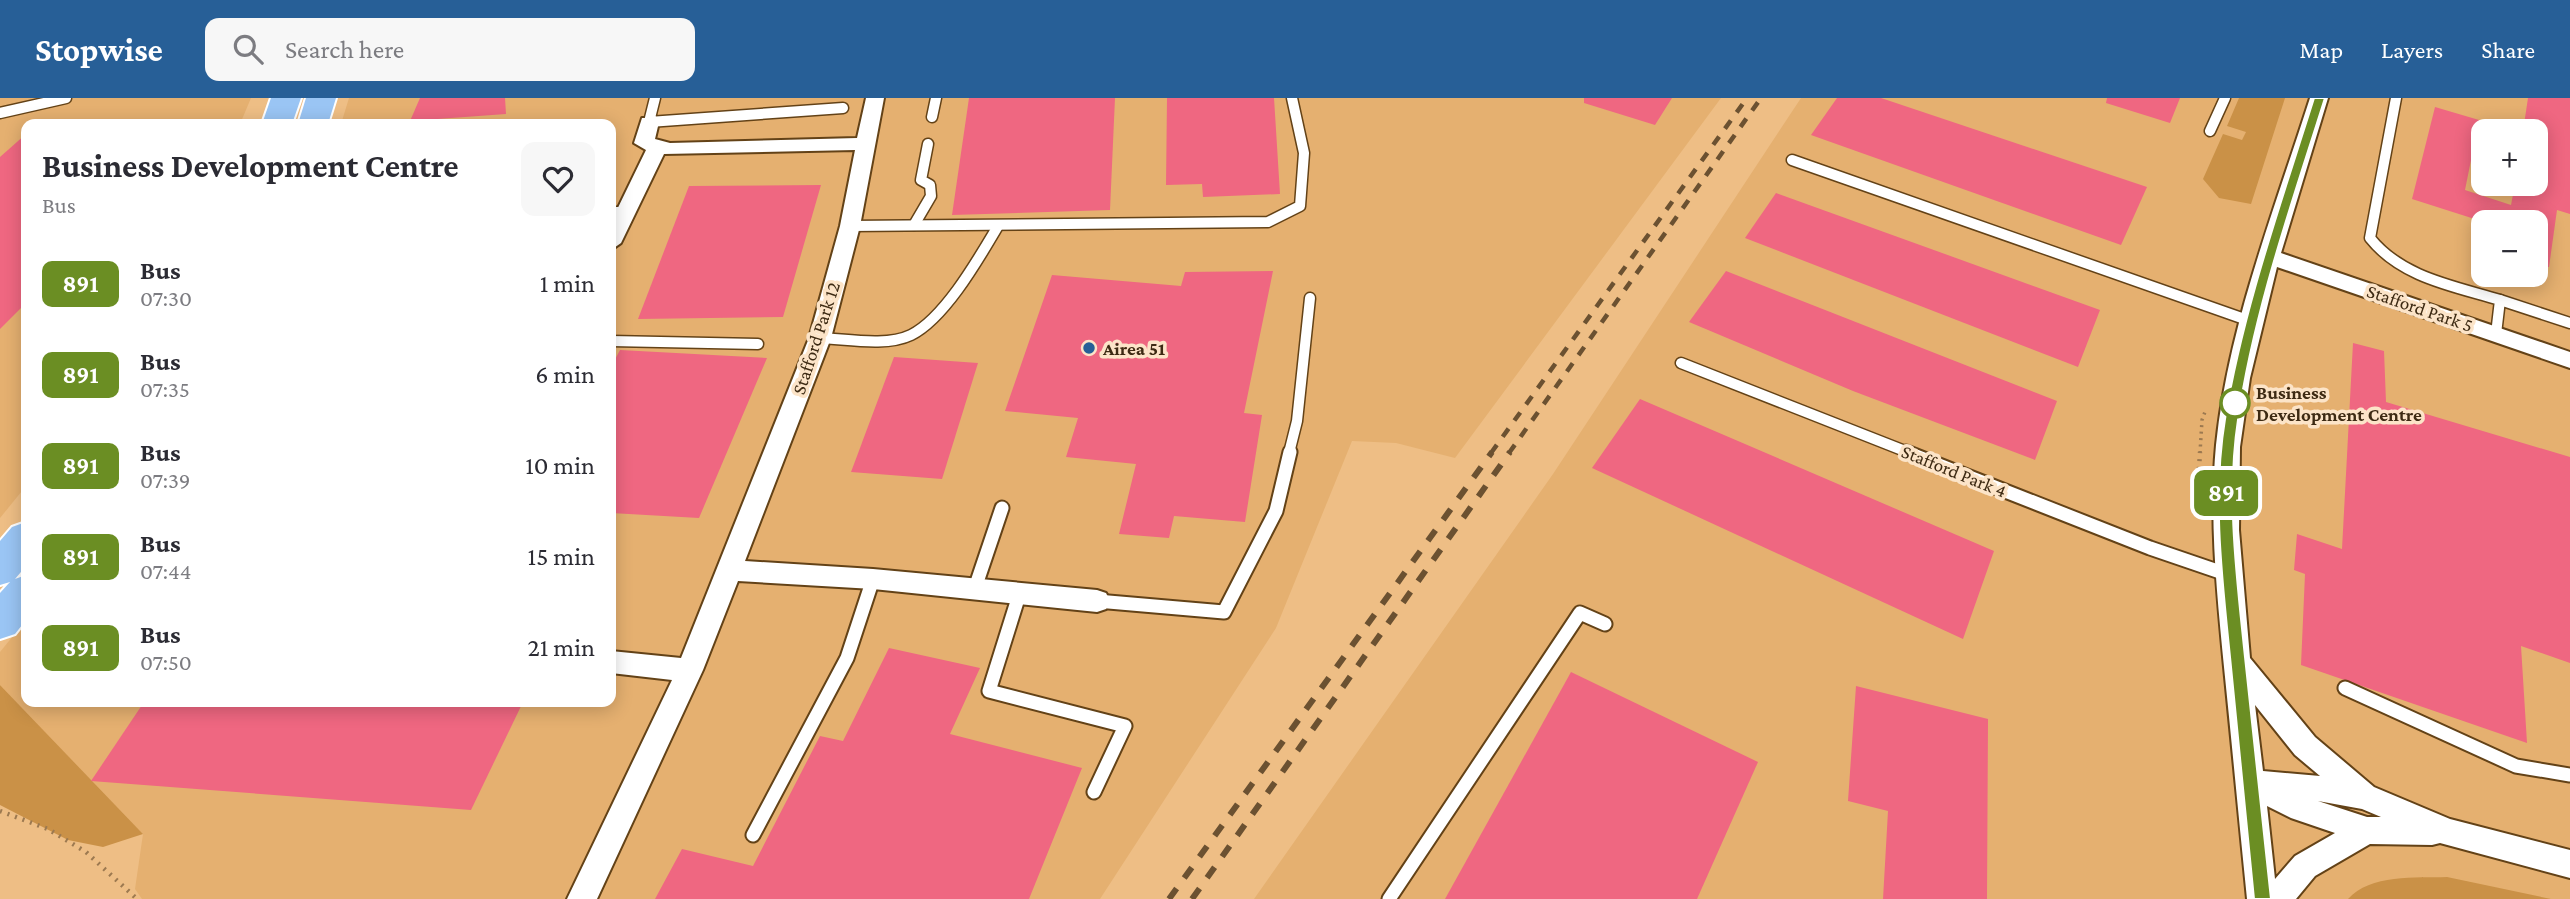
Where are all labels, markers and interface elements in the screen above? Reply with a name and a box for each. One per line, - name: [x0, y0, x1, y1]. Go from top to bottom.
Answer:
- search box: [205, 18, 695, 81]
- icon: search: [229, 30, 267, 68]
- text: Stopwise: [35, 31, 163, 68]
- text: Search here: [285, 35, 404, 64]
- text: Map: [2299, 36, 2343, 63]
- text: Layers: [2381, 36, 2443, 63]
- text: Share: [2481, 36, 2535, 63]
- map controls: [2471, 119, 2548, 287]
- button: +: [2471, 119, 2548, 196]
- button: heart: [521, 142, 595, 216]
- text: Business Development Centre: [42, 147, 459, 184]
- text: Bus: [42, 192, 76, 218]
- button: −: [2471, 210, 2548, 287]
- text: Bus: [140, 256, 181, 285]
- text: 1 min: [540, 269, 595, 298]
- text: 891: [63, 270, 98, 297]
- street label: Stafford Park 12: [788, 279, 844, 397]
- street label: Stafford Park 5: [2364, 280, 2476, 336]
- text: 07:30: [140, 285, 192, 311]
- place label: Airea 51: [1102, 338, 1165, 359]
- marker: Airea 51: [1081, 340, 1097, 356]
- text: Bus: [140, 347, 181, 376]
- text: 6 min: [535, 360, 595, 389]
- text: 891: [63, 361, 98, 388]
- text: 07:35: [140, 376, 190, 402]
- place label: Business Development Centre: [2256, 382, 2422, 425]
- marker: Business Development Centre: [2220, 388, 2250, 418]
- text: Bus: [140, 438, 181, 467]
- street label: Stafford Park 4: [1898, 440, 2010, 502]
- text: 10 min: [525, 451, 595, 480]
- text: 891: [63, 452, 98, 479]
- text: 07:39: [140, 467, 190, 493]
- line badge: 891: [2186, 470, 2266, 516]
- text: 891: [2208, 479, 2244, 506]
- text: Bus: [140, 529, 181, 558]
- text: 15 min: [528, 542, 595, 571]
- text: 891: [63, 543, 98, 570]
- text: 07:44: [140, 558, 191, 584]
- text: Bus: [140, 620, 181, 649]
- text: 21 min: [527, 633, 595, 662]
- text: 891: [63, 634, 98, 661]
- text: 07:50: [140, 649, 192, 675]

